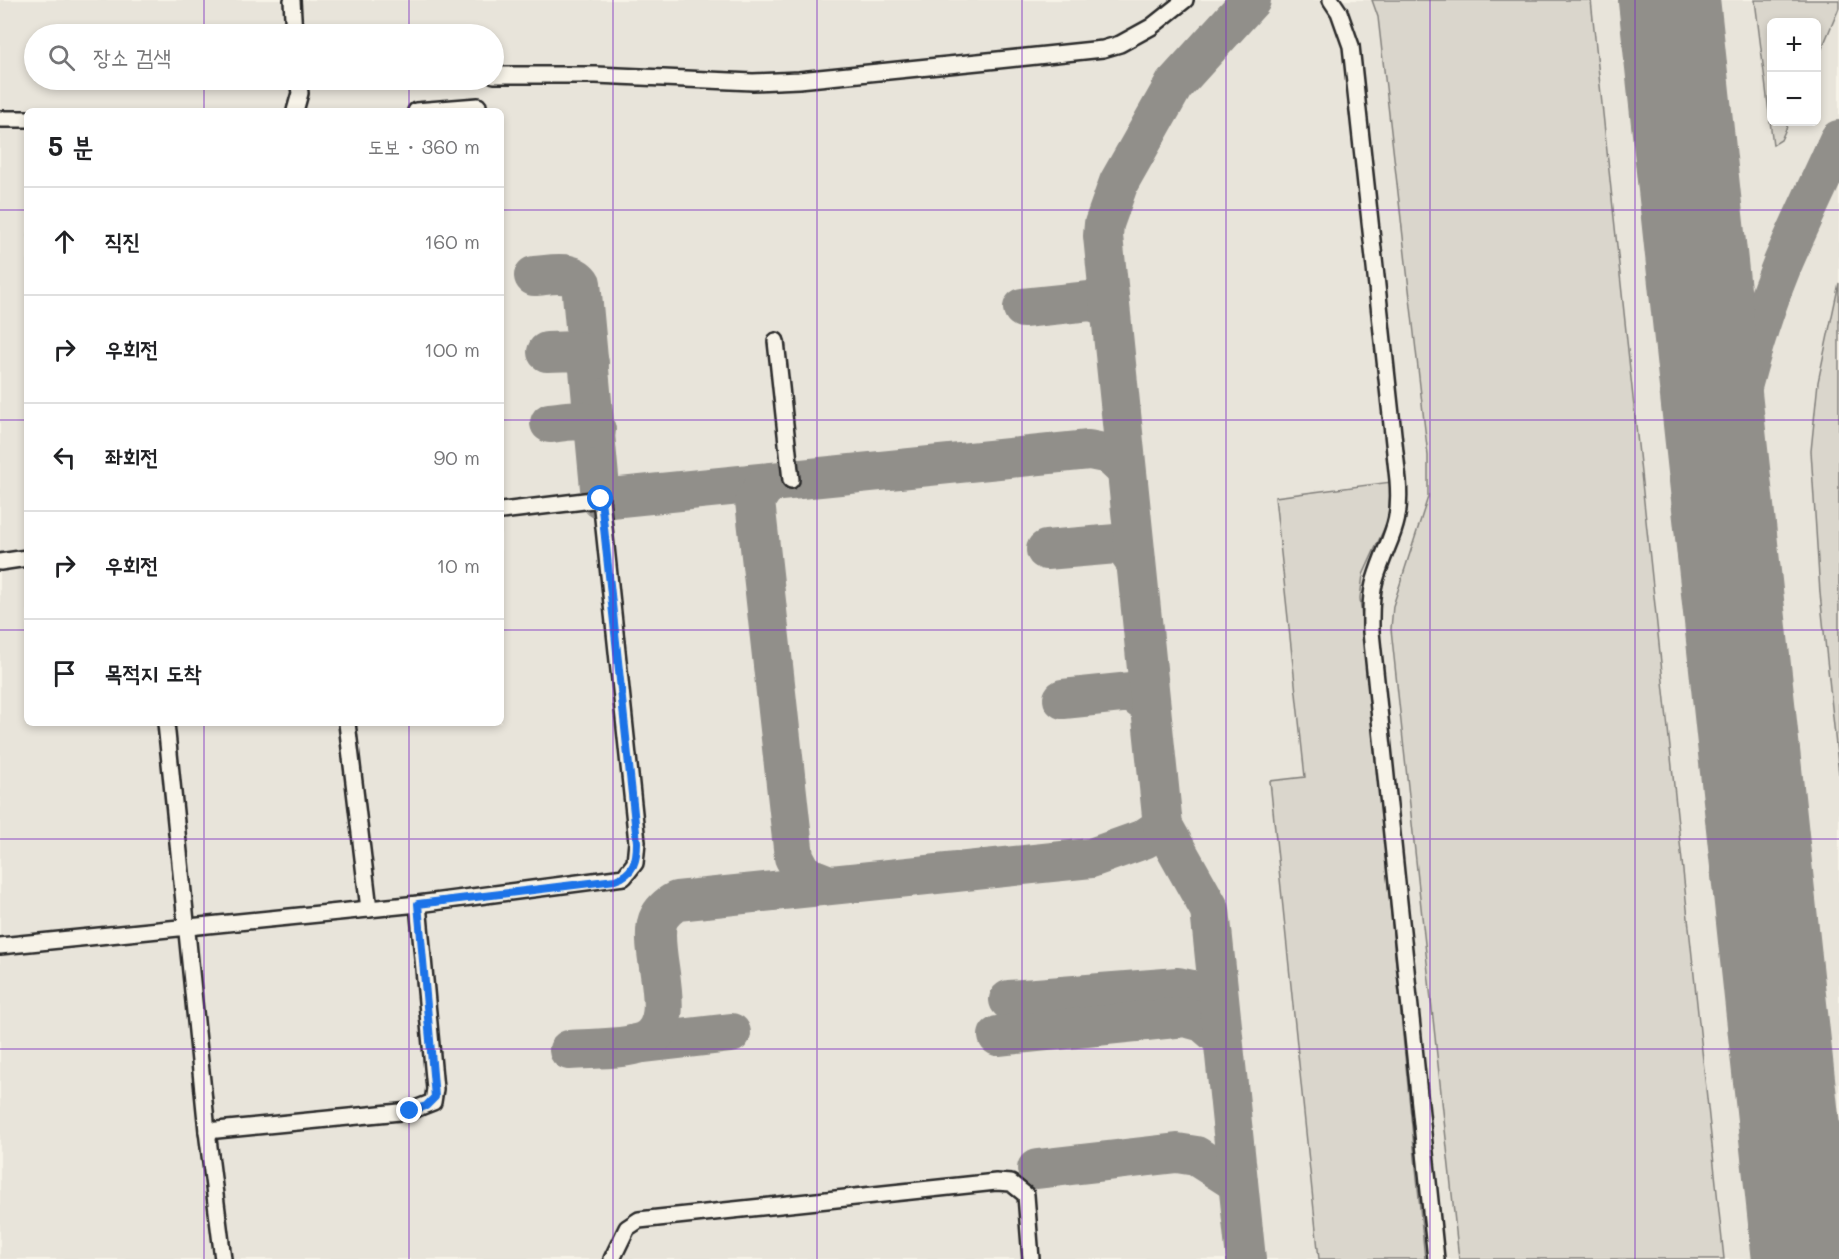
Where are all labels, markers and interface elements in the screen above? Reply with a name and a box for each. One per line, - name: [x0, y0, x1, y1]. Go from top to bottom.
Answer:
- map controls: [1767, 18, 1821, 126]
- button: +: [1767, 18, 1821, 72]
- search box: [24, 24, 504, 90]
- icon: search: [45, 41, 78, 74]
- text: 장소 검색: [93, 42, 171, 71]
- button: −: [1767, 72, 1821, 126]
- text: 5 분: [48, 129, 93, 163]
- text: 도보 · 360 m: [368, 133, 480, 159]
- icon: ahead: [48, 225, 81, 258]
- text: 직진: [105, 226, 140, 255]
- text: 160 m: [424, 228, 480, 254]
- icon: right: [48, 333, 81, 366]
- text: 우회전: [105, 334, 158, 363]
- text: 100 m: [424, 336, 480, 362]
- icon: left: [48, 441, 81, 474]
- text: 좌회전: [105, 442, 158, 471]
- text: 90 m: [434, 444, 480, 470]
- route start: [587, 485, 613, 511]
- icon: right: [48, 549, 81, 582]
- text: 우회전: [105, 550, 158, 579]
- text: 10 m: [436, 552, 480, 578]
- icon: arrive: [48, 657, 81, 690]
- text: 목적지 도착: [105, 658, 201, 687]
- route end: [396, 1097, 422, 1123]

